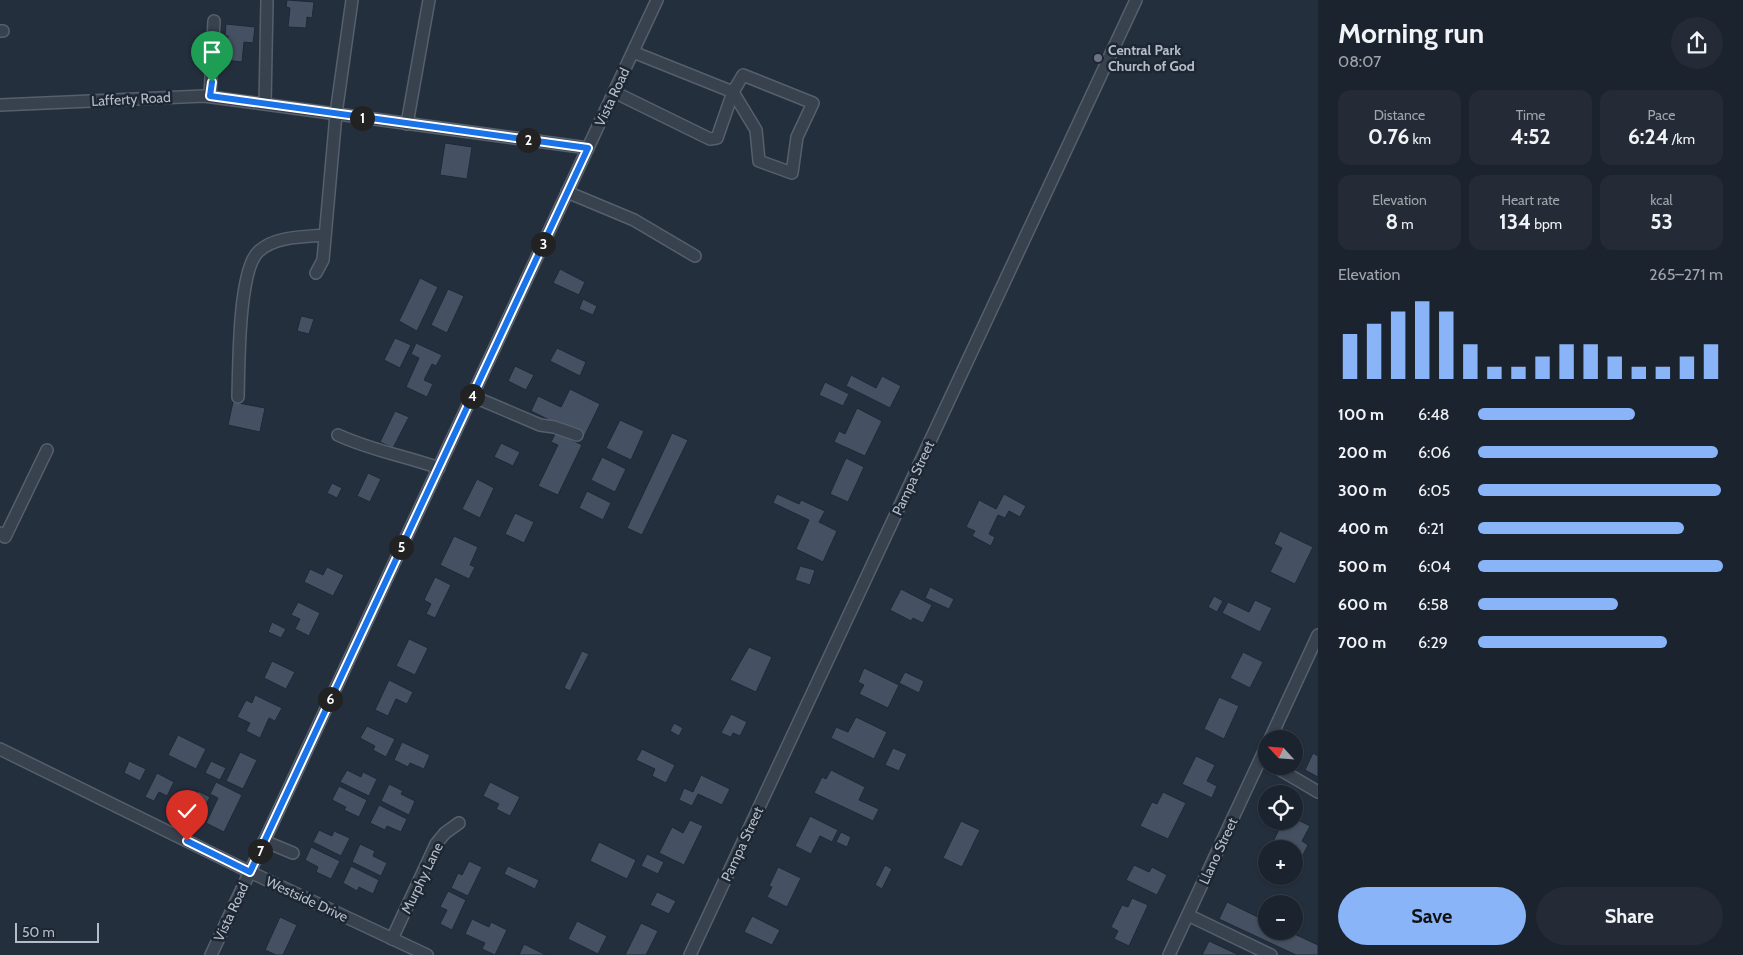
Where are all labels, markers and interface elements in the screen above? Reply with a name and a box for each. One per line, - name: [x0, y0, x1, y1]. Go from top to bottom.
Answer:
- text: Morning run: [1338, 16, 1484, 50]
- button: share: [1671, 17, 1723, 69]
- pin: [191, 31, 233, 82]
- icon: arrive: [198, 38, 226, 66]
- place label: Central Park Church of God: [1108, 41, 1195, 75]
- marker: Central Park Church of God: [1092, 52, 1104, 64]
- text: 08:07: [1338, 52, 1381, 71]
- street label: Vista Road: [591, 65, 633, 129]
- street label: Lafferty Road: [91, 88, 171, 110]
- pin: 1: [350, 106, 374, 130]
- text: Distance: [1374, 106, 1425, 124]
- text: Time: [1516, 106, 1545, 124]
- text: Pace: [1648, 106, 1675, 124]
- text: 1: [360, 109, 365, 127]
- text: 0.76: [1368, 124, 1409, 149]
- text: 4:52: [1510, 124, 1551, 149]
- text: 6:24: [1628, 124, 1669, 149]
- pin: 2: [516, 128, 540, 152]
- text: km: [1409, 130, 1431, 148]
- text: /km: [1669, 130, 1695, 148]
- text: 2: [525, 131, 532, 149]
- text: Elevation: [1372, 191, 1427, 209]
- text: Heart rate: [1501, 191, 1560, 209]
- text: kcal: [1650, 191, 1673, 209]
- text: 8: [1385, 209, 1398, 234]
- text: 134: [1499, 209, 1531, 234]
- text: 53: [1650, 209, 1673, 234]
- text: m: [1398, 215, 1414, 233]
- text: bpm: [1531, 215, 1562, 233]
- pin: 3: [530, 232, 556, 256]
- text: 3: [540, 235, 547, 253]
- text: Elevation: [1338, 265, 1401, 284]
- text: 265–271 m: [1649, 265, 1723, 284]
- pin: 4: [460, 384, 484, 408]
- text: 4: [468, 387, 477, 405]
- text: 100 m: [1338, 405, 1384, 424]
- text: 6:48: [1418, 405, 1449, 424]
- street label: Pampa Street: [888, 437, 938, 518]
- text: 200 m: [1338, 443, 1387, 462]
- text: 6:06: [1418, 443, 1451, 462]
- text: 300 m: [1338, 481, 1387, 500]
- text: 6:05: [1418, 481, 1450, 500]
- text: 400 m: [1338, 519, 1388, 538]
- text: 6:21: [1418, 519, 1444, 538]
- pin: 5: [388, 534, 414, 560]
- text: 5: [398, 538, 405, 556]
- text: 500 m: [1338, 557, 1387, 576]
- text: 6:04: [1418, 557, 1451, 576]
- text: 600 m: [1338, 595, 1387, 614]
- text: 6:58: [1418, 595, 1449, 614]
- text: 700 m: [1338, 633, 1386, 652]
- text: 6:29: [1418, 633, 1448, 652]
- pin: 6: [318, 686, 342, 712]
- text: 6: [327, 690, 334, 708]
- north arrow: [1258, 730, 1302, 775]
- map controls: [1258, 730, 1303, 940]
- button: locate: [1258, 785, 1303, 830]
- pin: [166, 790, 208, 841]
- icon: check: [173, 797, 201, 825]
- street label: Pampa Street: [717, 803, 767, 884]
- street label: Llano Street: [1195, 814, 1241, 887]
- pin: 7: [248, 838, 272, 864]
- street label: Murphy Lane: [397, 839, 447, 917]
- button: +: [1258, 840, 1303, 885]
- text: 7: [257, 842, 264, 860]
- street label: Westside Drive: [263, 872, 351, 926]
- street label: Vista Road: [210, 880, 252, 944]
- button: Save: [1338, 887, 1526, 945]
- button: Share: [1536, 887, 1723, 945]
- button: −: [1258, 895, 1303, 940]
- scale bar: [15, 920, 99, 943]
- text: 50 m: [22, 923, 55, 941]

